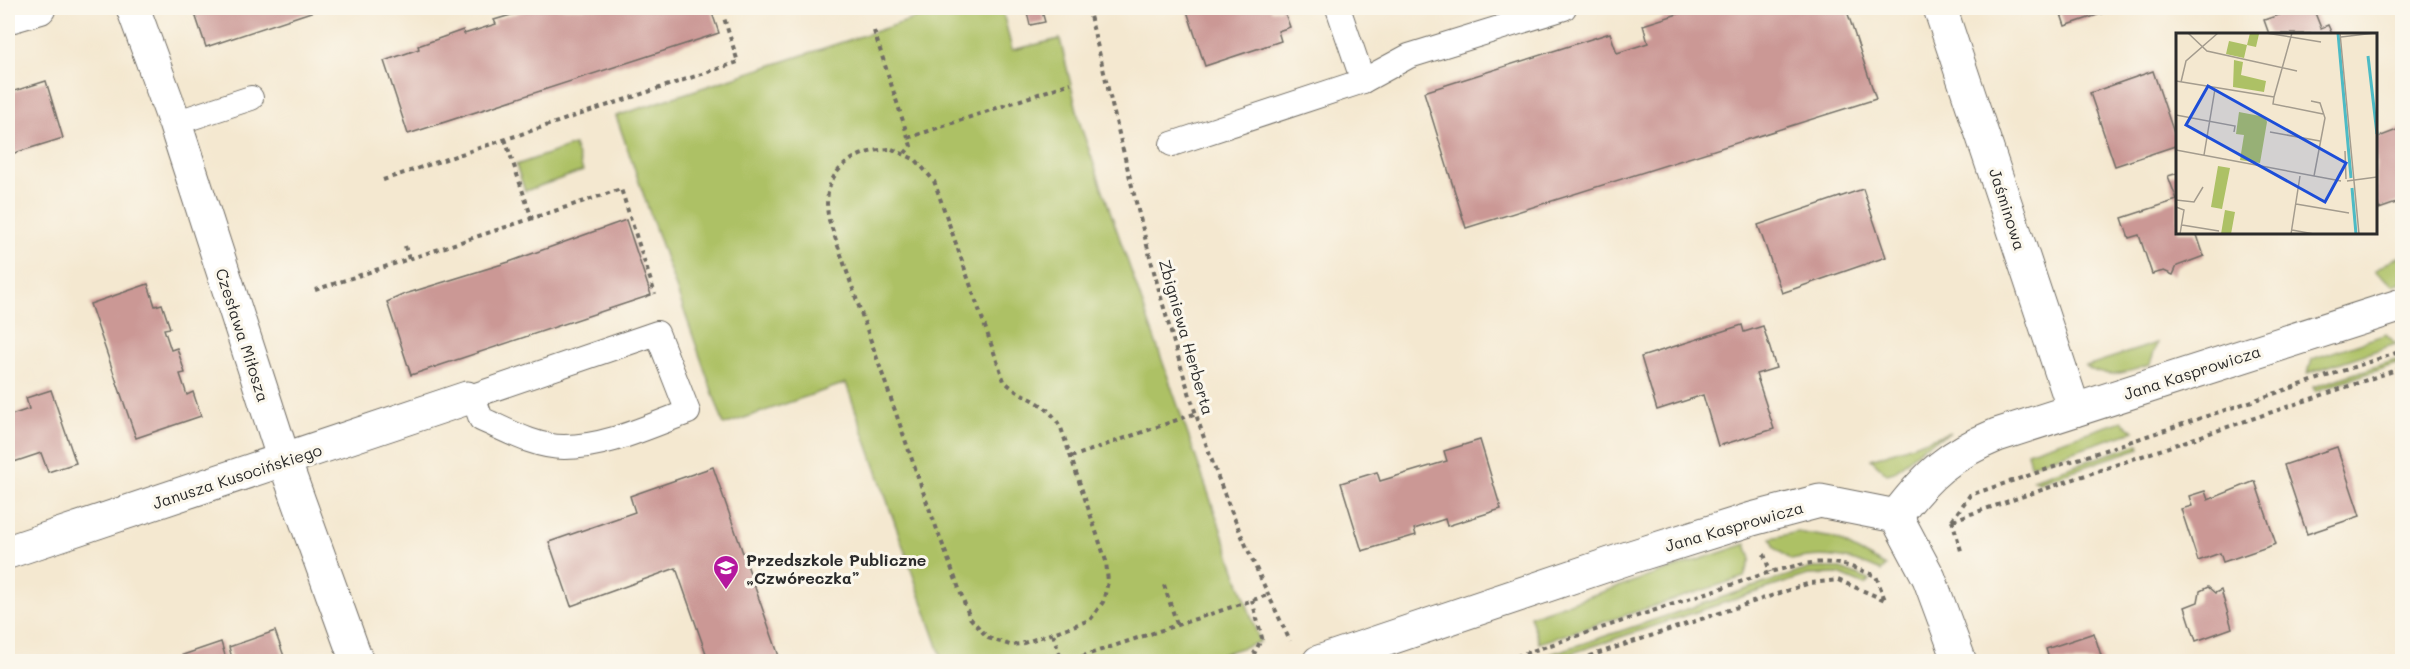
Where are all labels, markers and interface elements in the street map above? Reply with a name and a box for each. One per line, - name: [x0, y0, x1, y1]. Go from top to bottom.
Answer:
- inset map: [2176, 33, 2377, 234]
- street label: Jaśminowa: [1985, 165, 2031, 253]
- street label: Zbigniewa Herberta: [1155, 257, 1219, 417]
- street label: Czesława Miłosza: [212, 266, 275, 404]
- street label: Jana Kasprowicza: [2121, 340, 2263, 404]
- street label: Janusza Kusocińskiego: [150, 439, 324, 513]
- street label: Jana Kasprowicza: [1662, 496, 1806, 556]
- place label: Przedszkole Publiczne „Czwóreczka”: [746, 549, 926, 588]
- school or university icon: Przedszkole Publiczne „Czwóreczka”: [711, 553, 741, 591]

